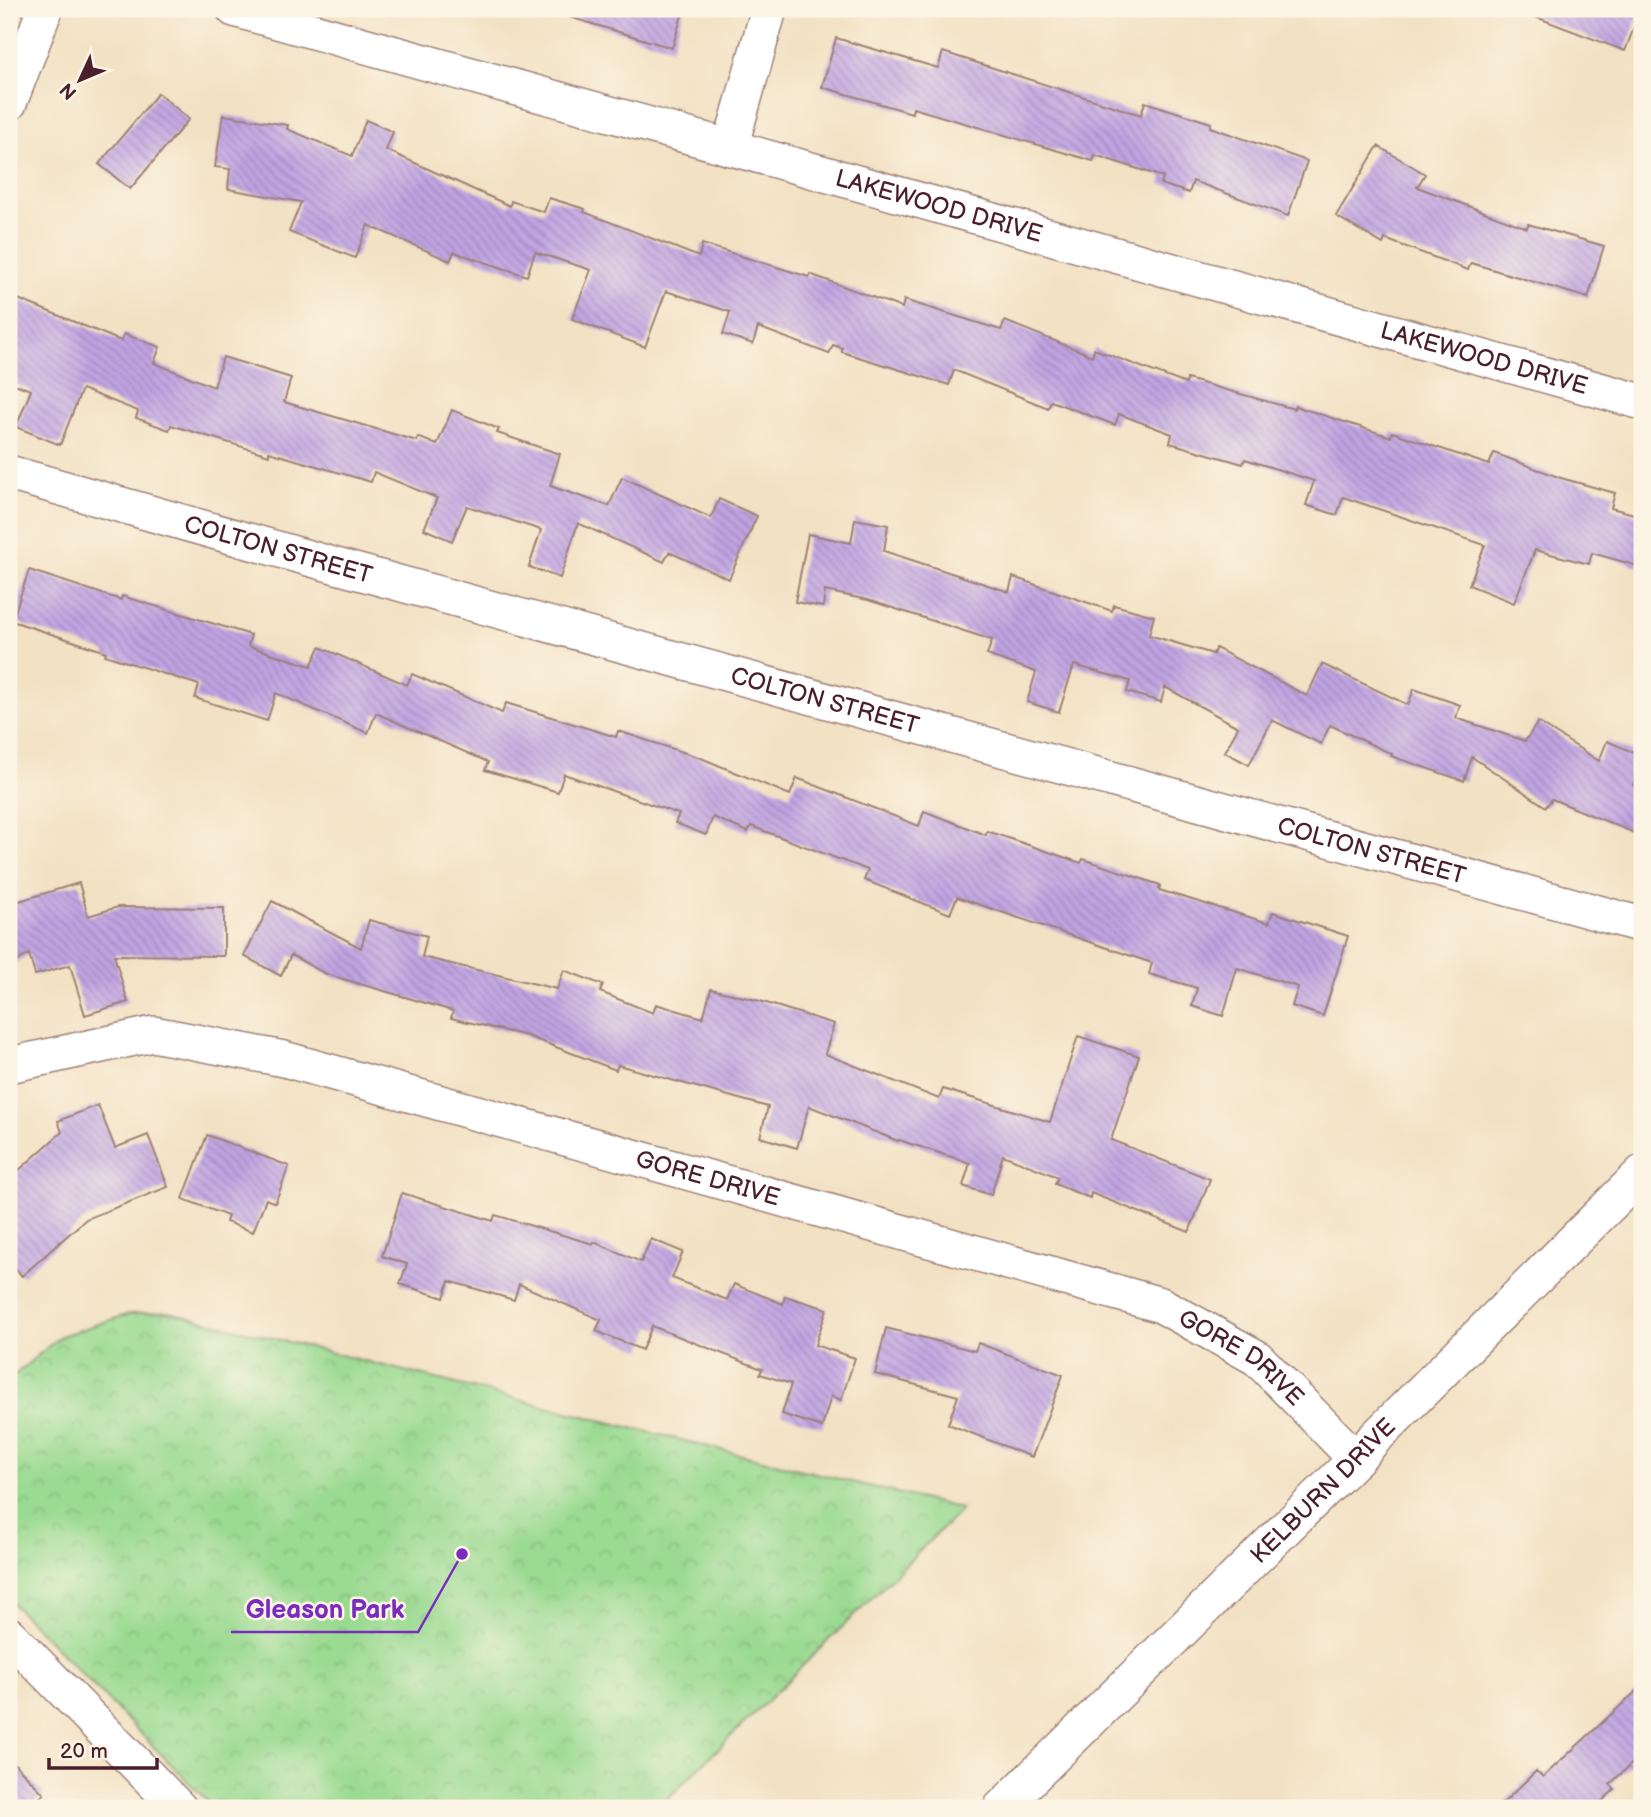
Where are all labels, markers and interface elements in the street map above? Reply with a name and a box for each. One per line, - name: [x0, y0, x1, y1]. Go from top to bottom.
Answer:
- north arrow: [46, 46, 116, 116]
- text: N: [56, 78, 82, 104]
- street label: LAKEWOOD DRIVE: [832, 164, 1046, 249]
- street label: LAKEWOOD DRIVE: [1377, 316, 1591, 401]
- street label: COLTON STREET: [181, 510, 376, 590]
- street label: COLTON STREET: [727, 661, 923, 741]
- street label: COLTON STREET: [1274, 811, 1469, 891]
- street label: GORE DRIVE: [632, 1144, 783, 1212]
- street label: GORE DRIVE: [1173, 1304, 1310, 1412]
- street label: KELBURN DRIVE: [1245, 1412, 1402, 1570]
- callout: Gleason Park: [231, 1585, 418, 1632]
- text: Gleason Park: [246, 1595, 405, 1626]
- scale bar: [49, 1726, 158, 1770]
- text: 20 m: [60, 1739, 108, 1764]

